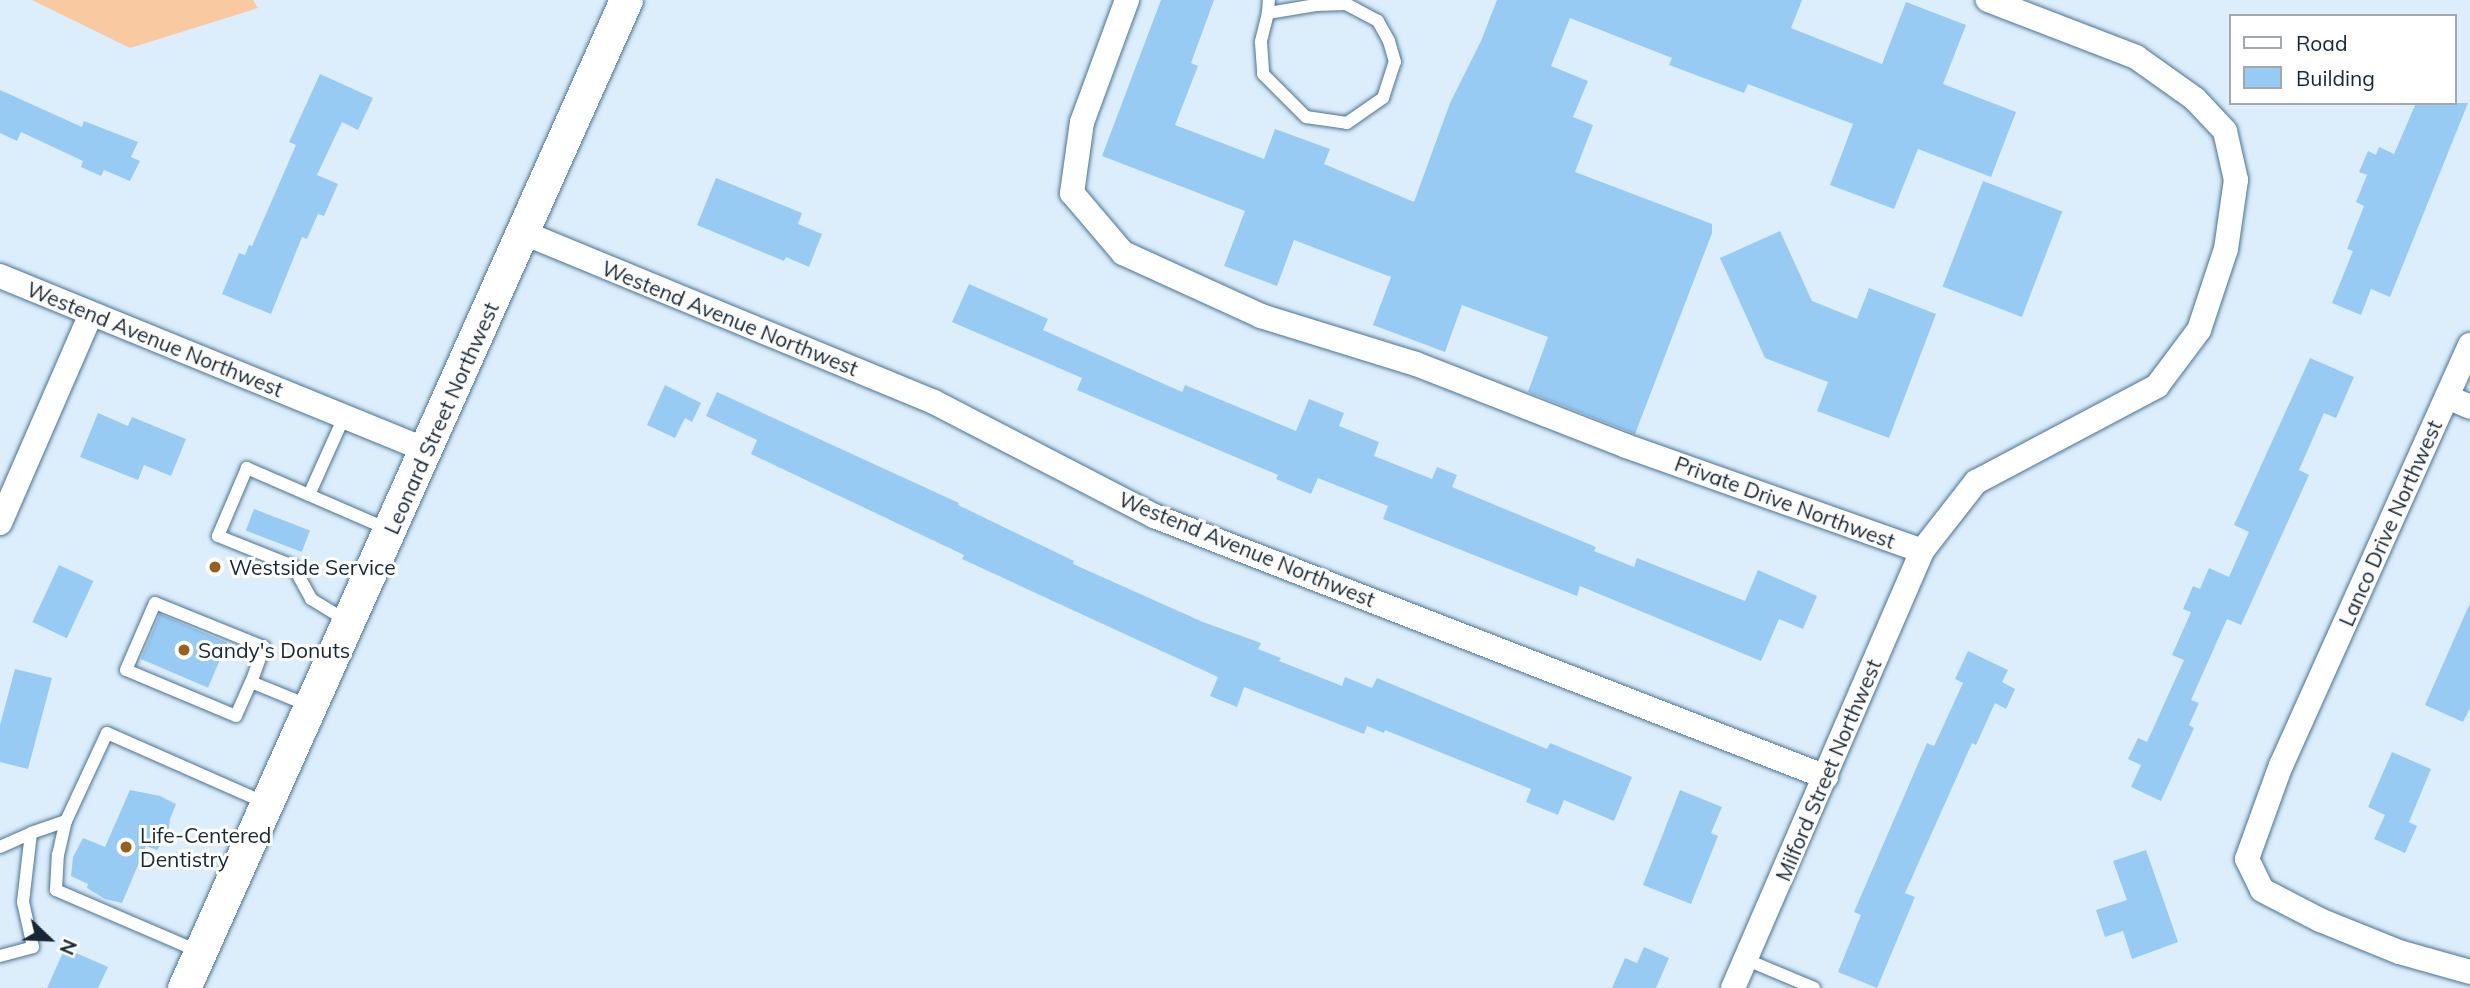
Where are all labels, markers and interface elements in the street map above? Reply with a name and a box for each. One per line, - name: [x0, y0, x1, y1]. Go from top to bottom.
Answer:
- legend: [2228, 14, 2456, 105]
- text: Road: [2296, 30, 2347, 56]
- text: Building: [2296, 65, 2375, 91]
- street label: Westend Avenue Northwest: [598, 255, 862, 381]
- street label: Westend Avenue Northwest: [23, 276, 287, 402]
- street label: Leonard Street Northwest: [378, 298, 504, 538]
- street label: Lanco Drive Northwest: [2333, 416, 2447, 630]
- street label: Private Drive Northwest: [1671, 450, 1899, 554]
- street label: Westend Avenue Northwest: [1115, 486, 1379, 612]
- place label: Westside Service: [229, 554, 396, 580]
- marker: Westside Service: [207, 559, 223, 575]
- place label: Sandy's Donuts: [198, 637, 350, 663]
- marker: Sandy's Donuts: [176, 642, 192, 658]
- street label: Milford Street Northwest: [1770, 655, 1886, 885]
- place label: Life-Centered Dentistry: [140, 822, 271, 872]
- marker: Life-Centered Dentistry: [118, 839, 134, 855]
- north arrow: [14, 904, 84, 974]
- text: N: [54, 936, 82, 958]

